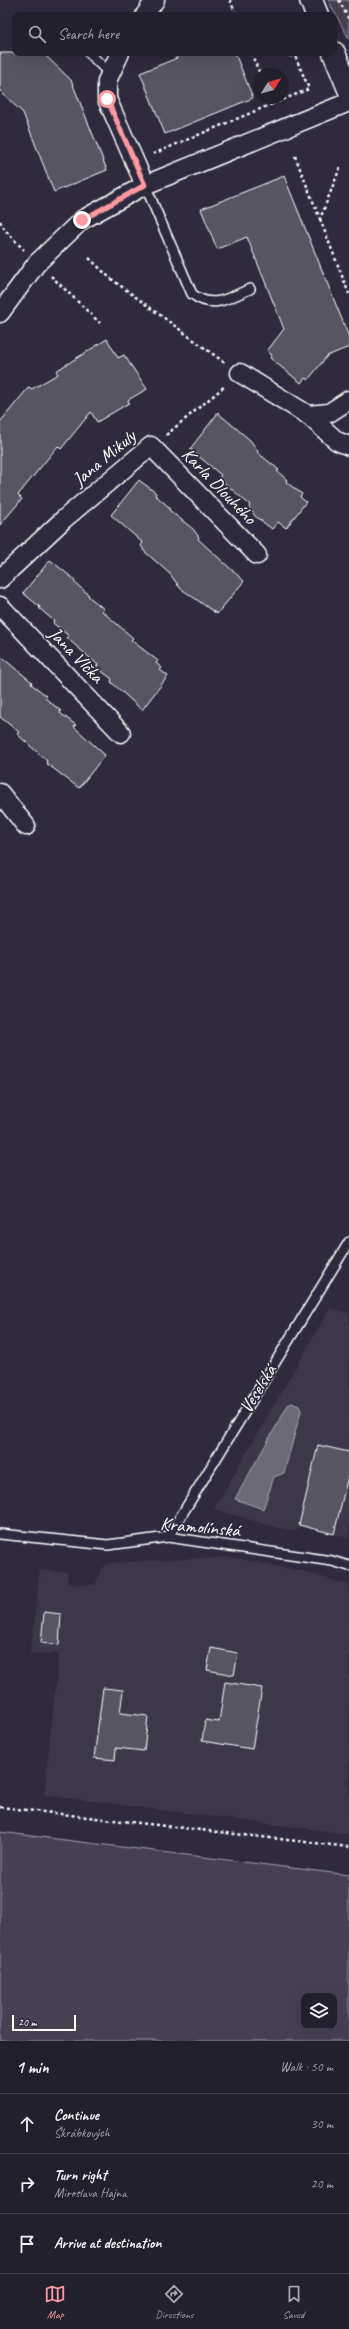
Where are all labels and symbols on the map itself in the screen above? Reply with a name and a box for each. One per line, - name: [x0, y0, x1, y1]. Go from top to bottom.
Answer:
- north arrow: [253, 68, 289, 104]
- route start: [98, 90, 116, 108]
- route end: [73, 211, 91, 229]
- street label: Jana Mikuly: [67, 424, 142, 492]
- street label: Karla Dlouhého: [176, 443, 262, 530]
- street label: Jana Vlčka: [43, 621, 110, 689]
- street label: Veselská: [234, 1359, 283, 1418]
- street label: Kramolínská: [159, 1512, 243, 1543]
- scale bar: [12, 2013, 76, 2032]

